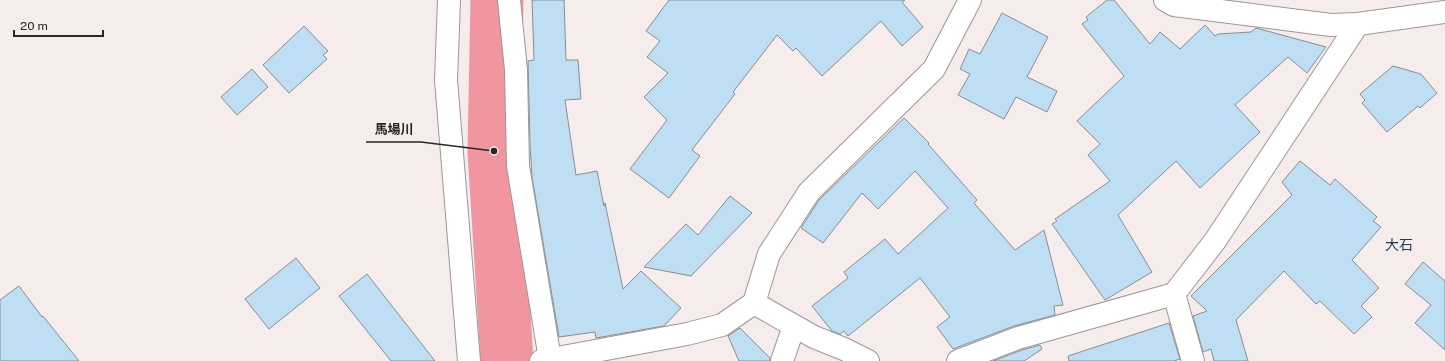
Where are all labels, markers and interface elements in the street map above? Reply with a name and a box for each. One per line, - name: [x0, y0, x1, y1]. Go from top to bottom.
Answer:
- scale bar: [14, 12, 103, 38]
- text: 20 m: [20, 19, 48, 33]
- callout: 馬場川: [366, 117, 421, 142]
- text: 馬場川: [374, 122, 414, 137]
- district label: 大石: [1385, 237, 1413, 253]

